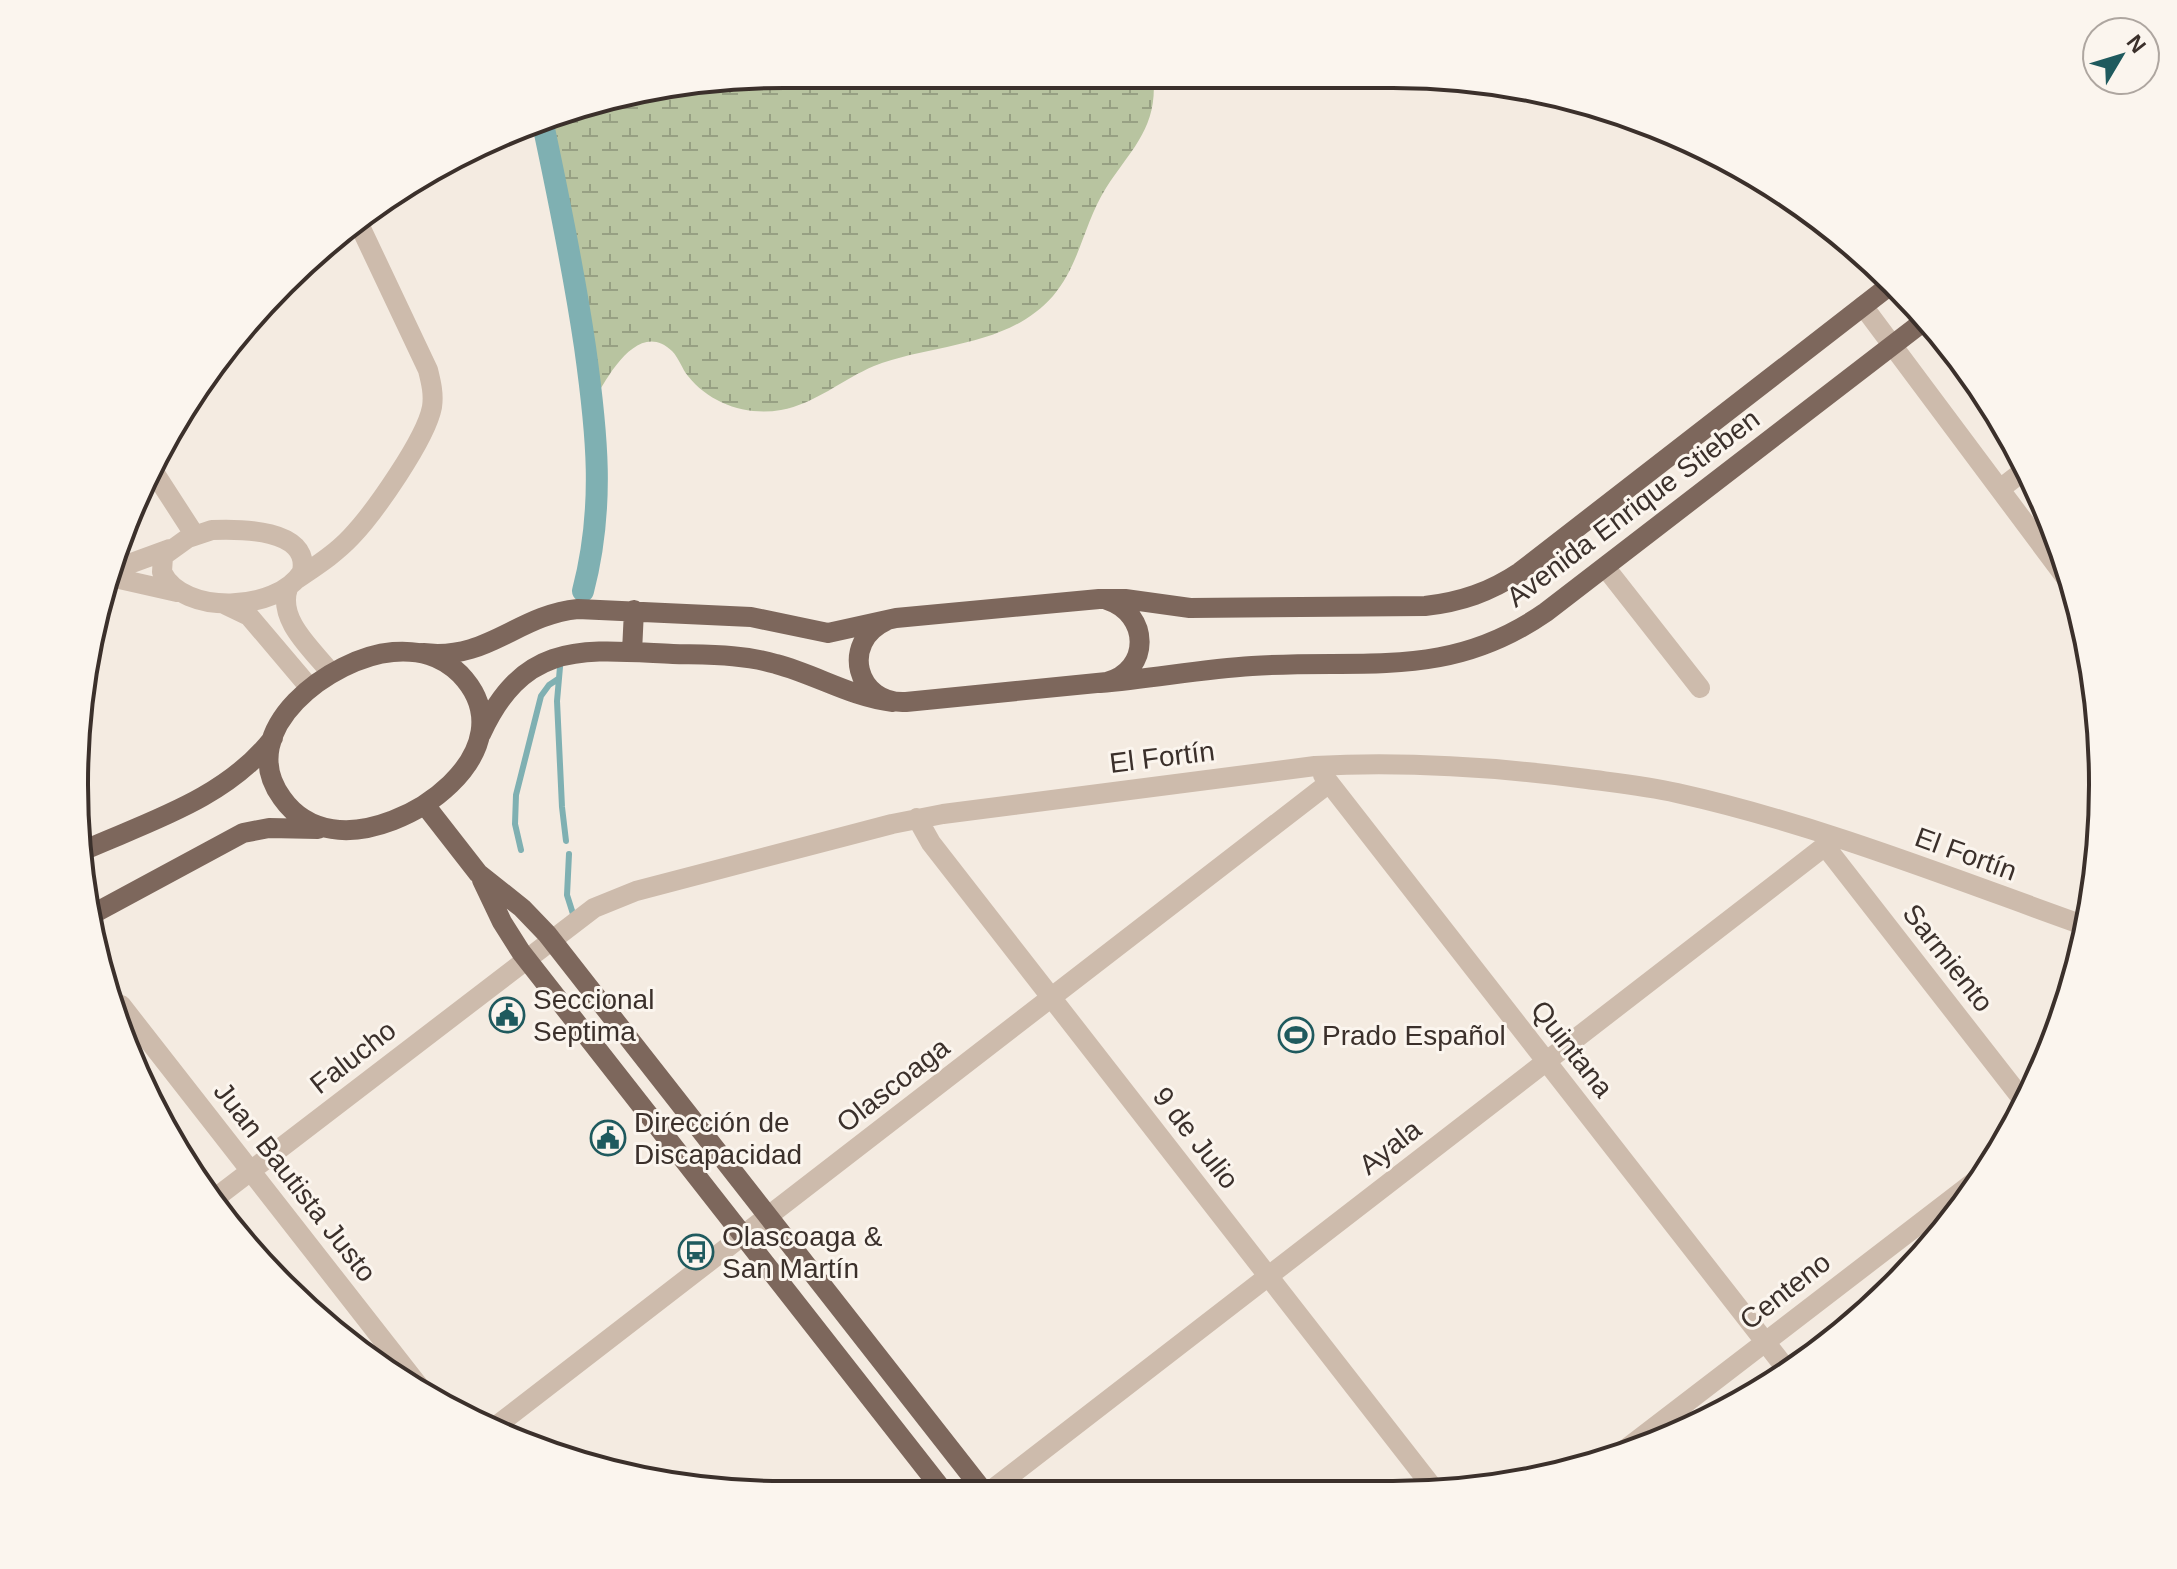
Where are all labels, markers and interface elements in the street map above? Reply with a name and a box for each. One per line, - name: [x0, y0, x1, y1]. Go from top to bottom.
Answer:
- north arrow: [2081, 16, 2161, 96]
- text: N: [2122, 30, 2151, 58]
- street label: Avenida Enrique Stieben: [1501, 403, 1765, 613]
- street label: El Fortín: [1108, 735, 1216, 779]
- street label: El Fortín: [1911, 821, 2021, 887]
- street label: Sarmiento: [1896, 898, 2000, 1018]
- place label: Seccional Septima: [533, 984, 654, 1047]
- street label: Quintana: [1525, 995, 1619, 1104]
- public building icon: Seccional Septima: [488, 996, 526, 1034]
- street label: Falucho: [304, 1014, 402, 1100]
- sports icon: Prado Español: [1277, 1016, 1315, 1054]
- place label: Prado Español: [1322, 1020, 1506, 1051]
- street label: Olascoaga: [831, 1031, 956, 1138]
- street label: Juan Bautista Justo: [208, 1076, 382, 1288]
- street label: 9 de Julio: [1147, 1081, 1245, 1195]
- place label: Dirección de Discapacidad: [634, 1107, 802, 1170]
- street label: Ayala: [1353, 1113, 1427, 1181]
- public building icon: Dirección de Discapacidad: [589, 1119, 627, 1157]
- place label: Olascoaga & San Martín: [722, 1221, 883, 1284]
- bus stop icon: Olascoaga & San Martín: [677, 1233, 715, 1271]
- street label: Centeno: [1734, 1246, 1836, 1336]

